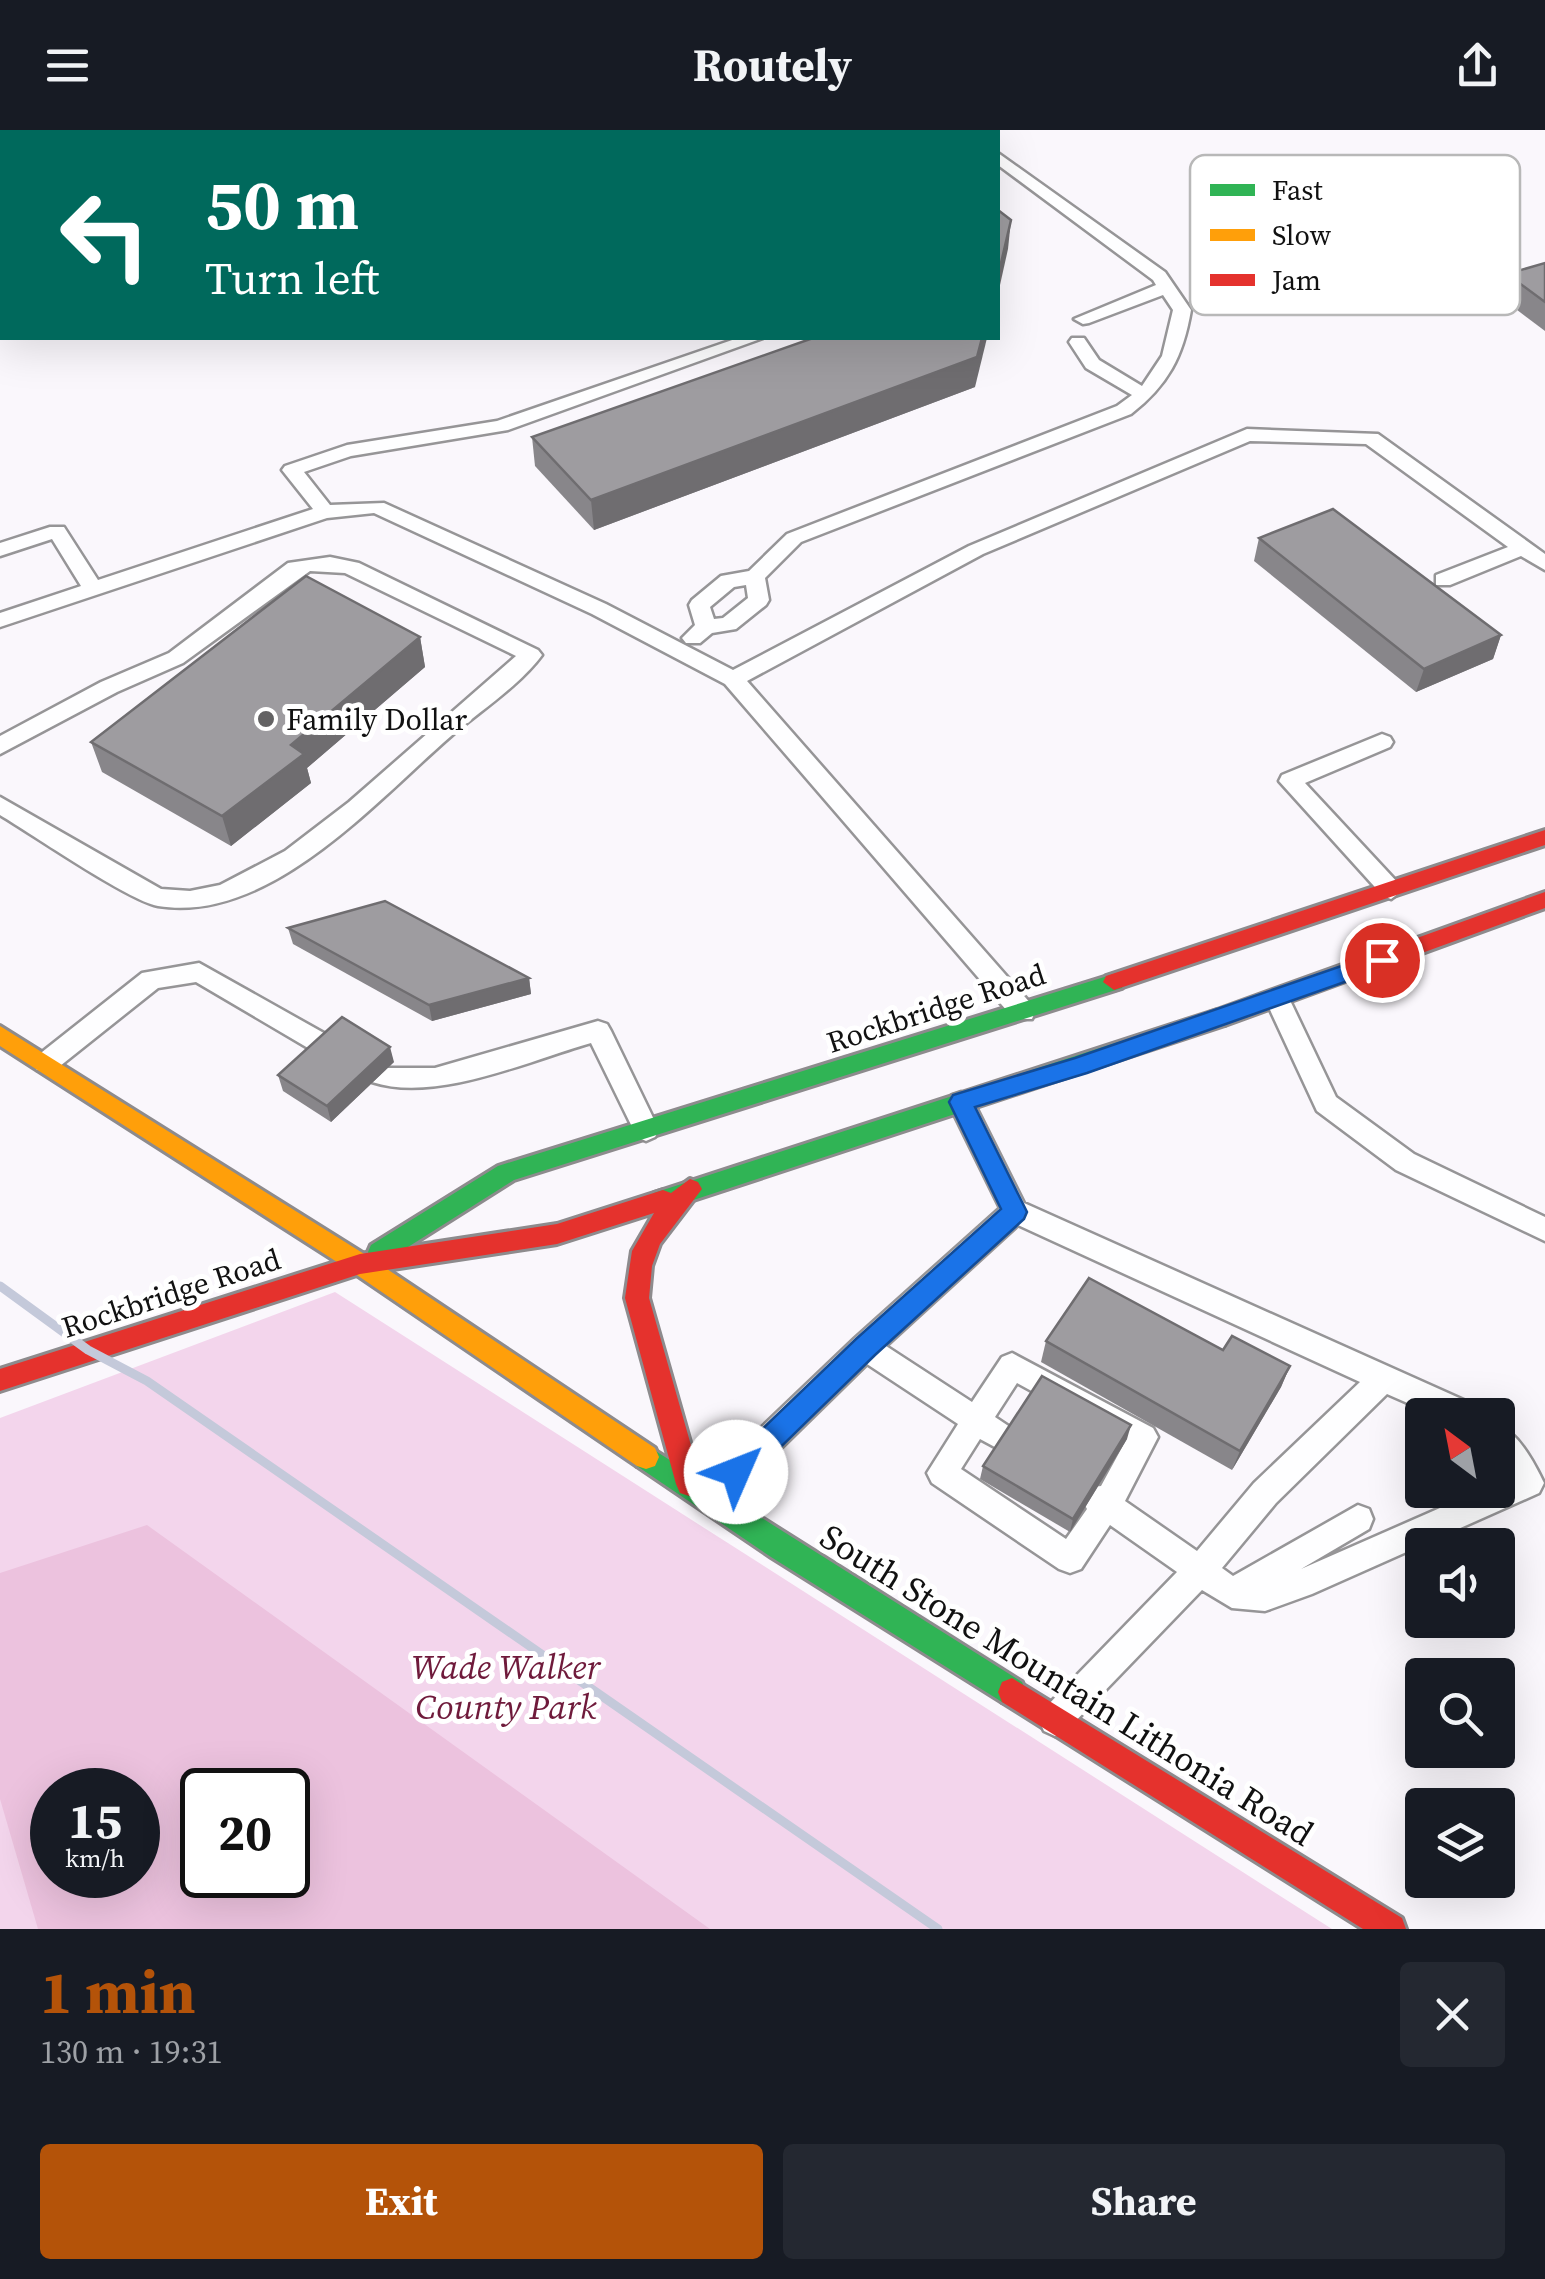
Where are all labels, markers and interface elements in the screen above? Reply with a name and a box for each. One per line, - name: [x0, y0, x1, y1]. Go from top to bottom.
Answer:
- text: Routely: [693, 34, 852, 96]
- icon: menu: [40, 38, 95, 93]
- icon: share: [1450, 38, 1505, 93]
- legend: [1190, 155, 1520, 315]
- text: 50 m: [205, 156, 359, 252]
- icon: left: [40, 170, 170, 300]
- text: Fast: [1272, 171, 1323, 209]
- text: Slow: [1272, 216, 1332, 254]
- text: Turn left: [205, 247, 379, 309]
- text: Jam: [1271, 261, 1321, 299]
- place label: Family Dollar: [286, 699, 467, 740]
- marker: Family Dollar: [255, 708, 277, 730]
- pin: [1340, 918, 1425, 1003]
- icon: arrive: [1355, 933, 1410, 988]
- street label: Rockbridge Road: [821, 953, 1051, 1063]
- street label: Rockbridge Road: [56, 1238, 286, 1348]
- north arrow: [1405, 1398, 1515, 1508]
- map controls: [1405, 1398, 1515, 1898]
- position arrow: [684, 1420, 788, 1524]
- street label: South Stone Mountain Lithonia Road: [811, 1513, 1323, 1857]
- button: sound: [1405, 1528, 1515, 1638]
- park label: Wade Walker County Park: [411, 1643, 602, 1731]
- button: search: [1405, 1658, 1515, 1768]
- speed limit sign: 20: [180, 1768, 310, 1898]
- text: 15: [68, 1786, 122, 1855]
- button: layers: [1405, 1788, 1515, 1898]
- text: km/h: [65, 1841, 125, 1875]
- text: 1 min: [40, 1951, 196, 2033]
- button: close: [1400, 1962, 1505, 2067]
- text: 130 m · 19:31: [40, 2030, 222, 2074]
- button: Exit: [40, 2144, 763, 2259]
- button: Share: [783, 2144, 1505, 2259]

